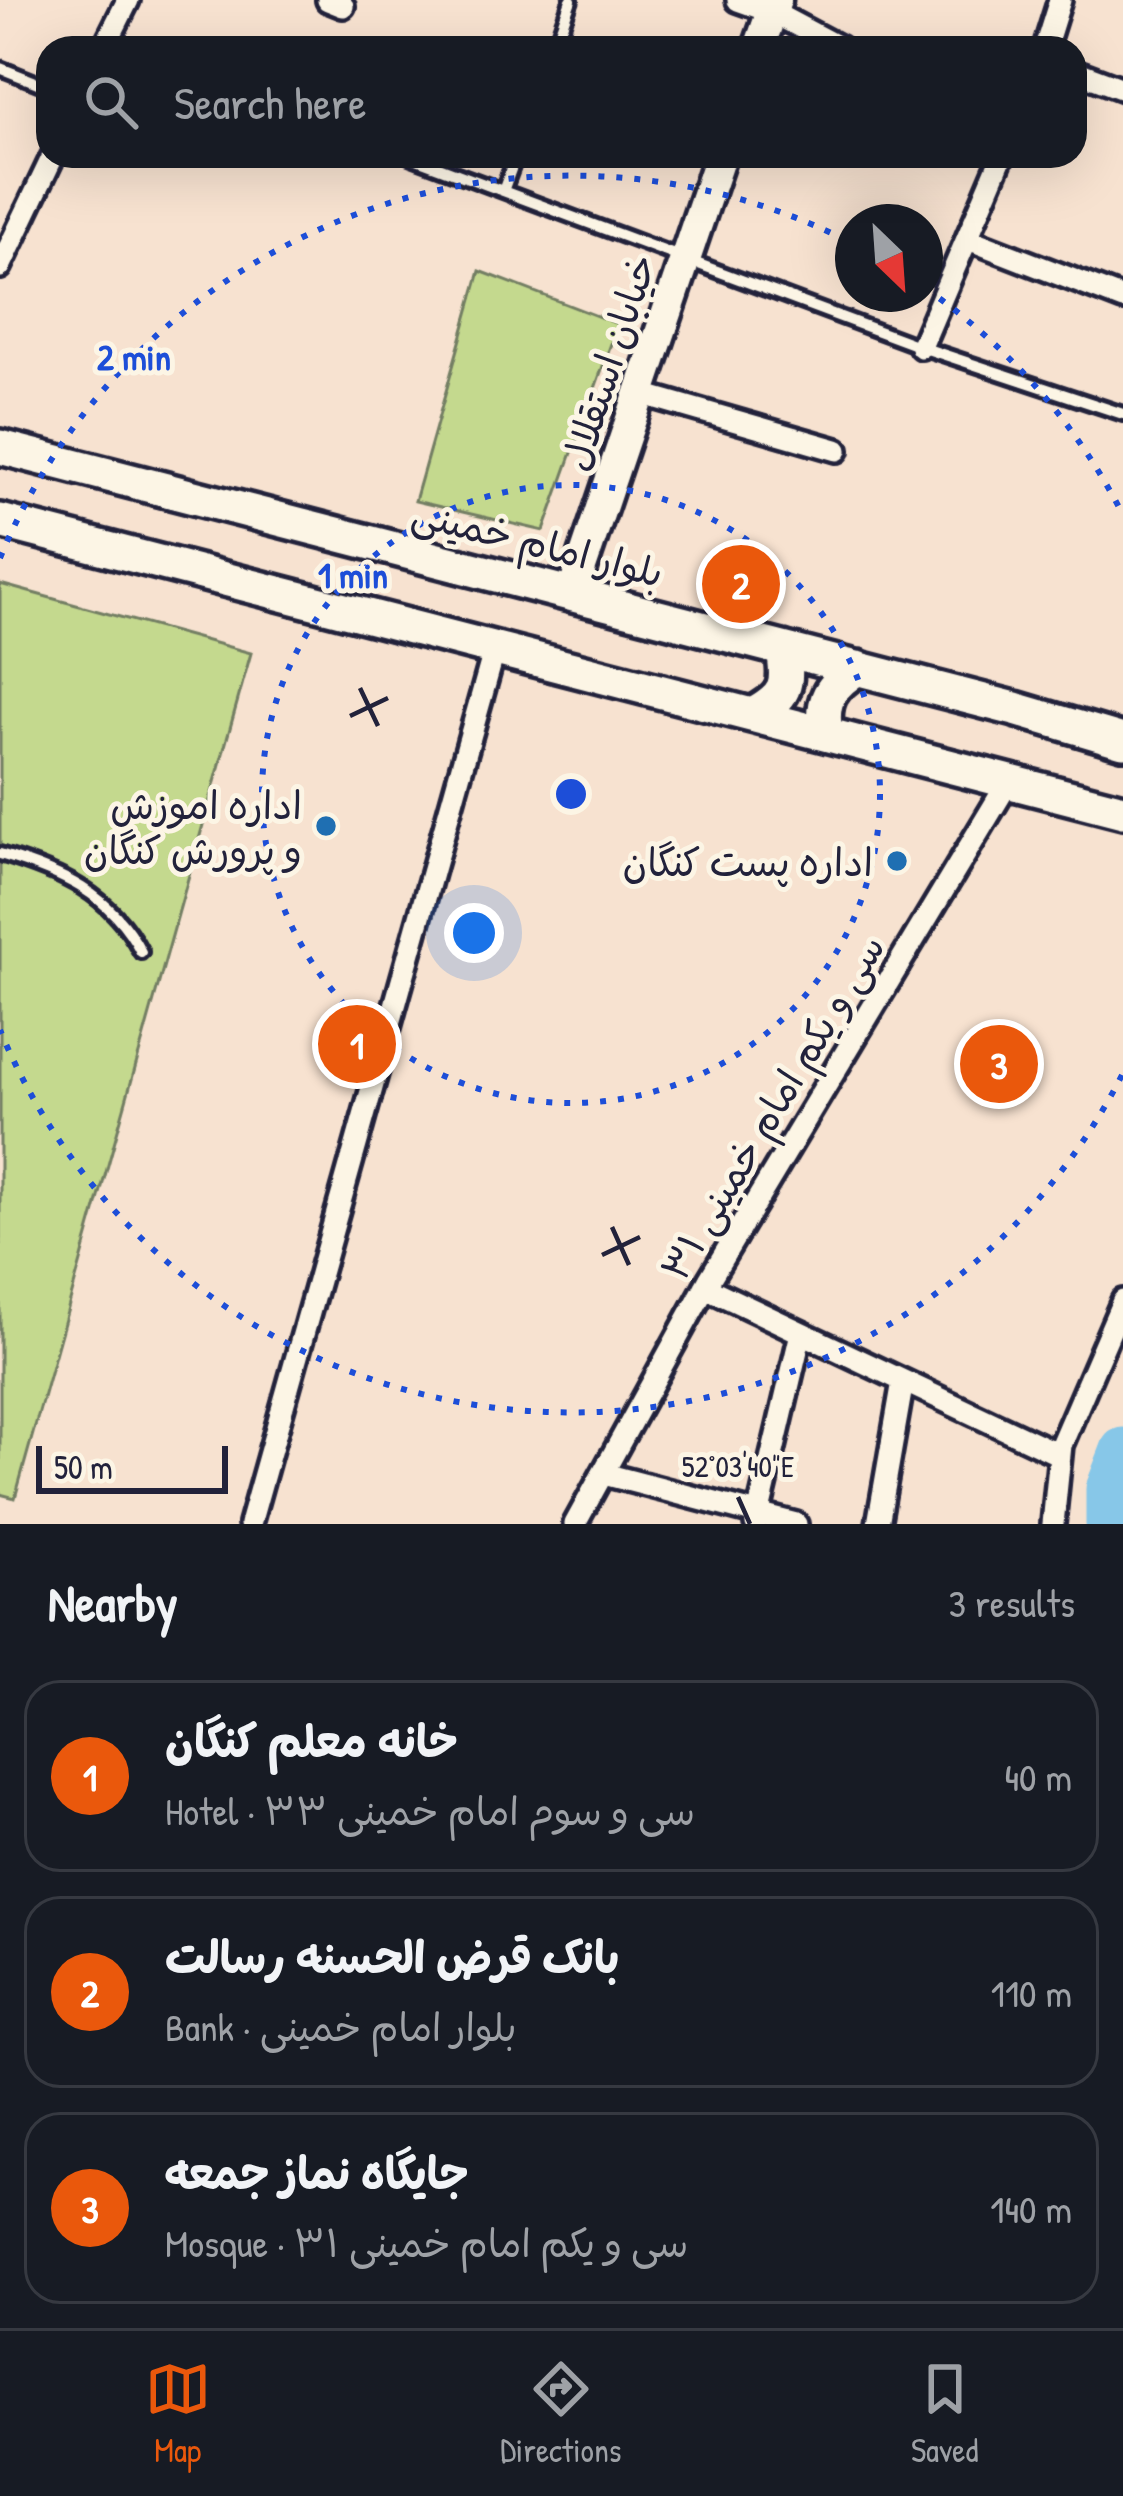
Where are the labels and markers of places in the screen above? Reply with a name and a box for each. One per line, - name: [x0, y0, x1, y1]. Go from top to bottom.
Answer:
- pin: 2: [702, 539, 780, 629]
- centre of rings: [550, 773, 592, 815]
- place label: اداره اموزش و پرورش کنگان: [84, 778, 302, 876]
- marker: اداره اموزش و پرورش کنگان: [313, 813, 339, 839]
- place label: اداره پست کنگان: [622, 835, 873, 888]
- marker: اداره پست کنگان: [884, 848, 910, 874]
- pin: 1: [318, 999, 396, 1089]
- pin: 3: [960, 1019, 1038, 1109]

